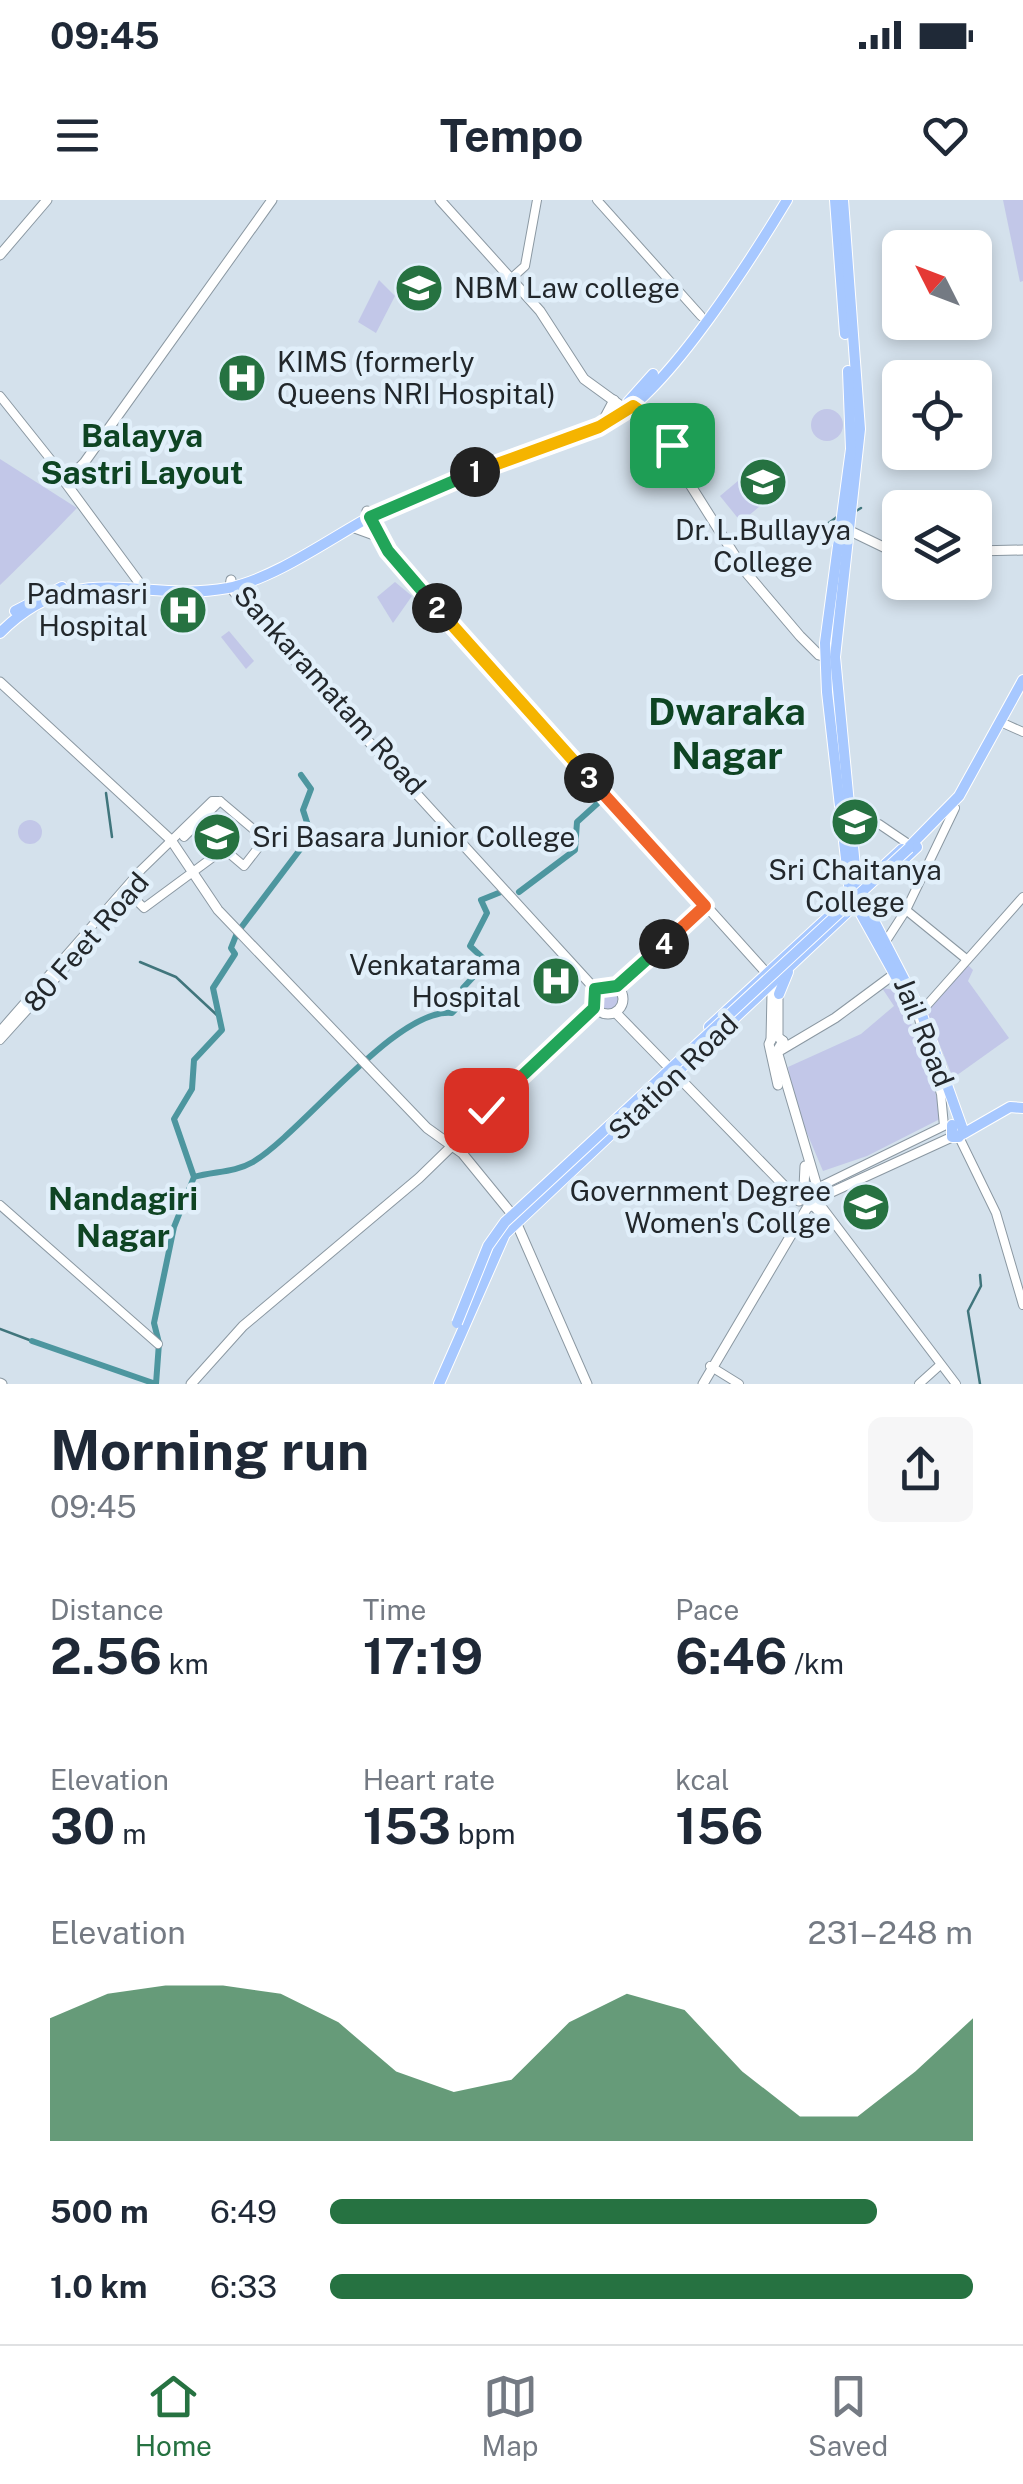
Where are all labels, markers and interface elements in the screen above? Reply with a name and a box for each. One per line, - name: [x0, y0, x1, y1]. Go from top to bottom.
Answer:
- text: 09:45: [50, 13, 160, 58]
- icon: menu: [50, 108, 105, 163]
- icon: heart: [918, 108, 973, 163]
- text: Tempo: [440, 109, 583, 162]
- north arrow: [882, 230, 992, 340]
- map controls: [882, 230, 992, 600]
- school or university icon: NBM Law college: [393, 262, 445, 314]
- place label: NBM Law college: [454, 271, 680, 304]
- place label: KIMS (formerly Queens NRI Hospital): [277, 345, 556, 410]
- hospital icon: KIMS (formerly Queens NRI Hospital): [216, 352, 268, 404]
- button: locate: [882, 360, 992, 470]
- pin: [630, 403, 715, 488]
- district label: Balayya Sastri Layout: [41, 417, 243, 491]
- icon: arrive: [645, 418, 700, 473]
- pin: 1: [450, 447, 500, 497]
- text: 1: [469, 455, 481, 488]
- school or university icon: Dr. L.Bullayya College: [737, 456, 789, 508]
- button: layers: [882, 490, 992, 600]
- place label: Dr. L.Bullayya College: [675, 513, 851, 578]
- place label: Padmasri Hospital: [27, 577, 148, 642]
- street label: Sankaramatam Road: [228, 578, 433, 801]
- pin: 2: [412, 583, 462, 633]
- hospital icon: Padmasri Hospital: [157, 584, 209, 636]
- text: 2: [428, 591, 446, 624]
- district label: Dwaraka Nagar: [648, 689, 806, 778]
- pin: 3: [564, 753, 614, 803]
- text: 3: [580, 761, 598, 794]
- school or university icon: Sri Chaitanya College: [829, 796, 881, 848]
- school or university icon: Sri Basara Junior College: [191, 811, 243, 863]
- place label: Sri Basara Junior College: [252, 820, 575, 853]
- place label: Sri Chaitanya College: [768, 853, 942, 918]
- street label: 80 Feet Road: [16, 865, 155, 1018]
- pin: 4: [639, 919, 689, 969]
- text: 4: [655, 927, 673, 960]
- place label: Venkatarama Hospital: [349, 948, 521, 1013]
- hospital icon: Venkatarama Hospital: [530, 955, 582, 1007]
- street label: Jail Road: [888, 972, 961, 1091]
- street label: Station Road: [601, 1007, 744, 1146]
- pin: [444, 1068, 529, 1153]
- icon: check: [459, 1083, 514, 1138]
- place label: Government Degree Women's Collge: [570, 1174, 831, 1239]
- district label: Nandagiri Nagar: [48, 1180, 198, 1254]
- school or university icon: Government Degree Women's Collge: [840, 1181, 892, 1233]
- button: share: [868, 1417, 973, 1522]
- text: Morning run: [50, 1418, 369, 1482]
- text: 09:45: [50, 1488, 137, 1525]
- text: Distance: [50, 1593, 164, 1626]
- text: Time: [363, 1593, 426, 1626]
- text: Pace: [675, 1593, 739, 1626]
- text: 2.56: [50, 1626, 162, 1685]
- text: 17:19: [363, 1626, 483, 1685]
- text: 6:46: [675, 1626, 788, 1685]
- text: km: [162, 1647, 209, 1680]
- text: /km: [788, 1647, 844, 1680]
- text: Elevation: [50, 1763, 169, 1796]
- text: Heart rate: [363, 1763, 495, 1796]
- text: kcal: [675, 1763, 729, 1796]
- text: 30: [50, 1796, 115, 1855]
- text: 153: [363, 1796, 451, 1855]
- text: 156: [675, 1796, 764, 1855]
- text: m: [115, 1817, 146, 1850]
- text: bpm: [451, 1817, 515, 1850]
- text: Elevation: [50, 1914, 186, 1951]
- text: 231–248 m: [808, 1914, 973, 1951]
- text: 500 m: [50, 2193, 149, 2230]
- text: 6:49: [210, 2193, 277, 2230]
- text: 1.0 km: [50, 2268, 147, 2305]
- text: 6:33: [210, 2268, 277, 2305]
- tab: Home: [135, 2369, 212, 2462]
- tab: Map: [482, 2369, 538, 2462]
- tab: Saved: [808, 2369, 888, 2462]

